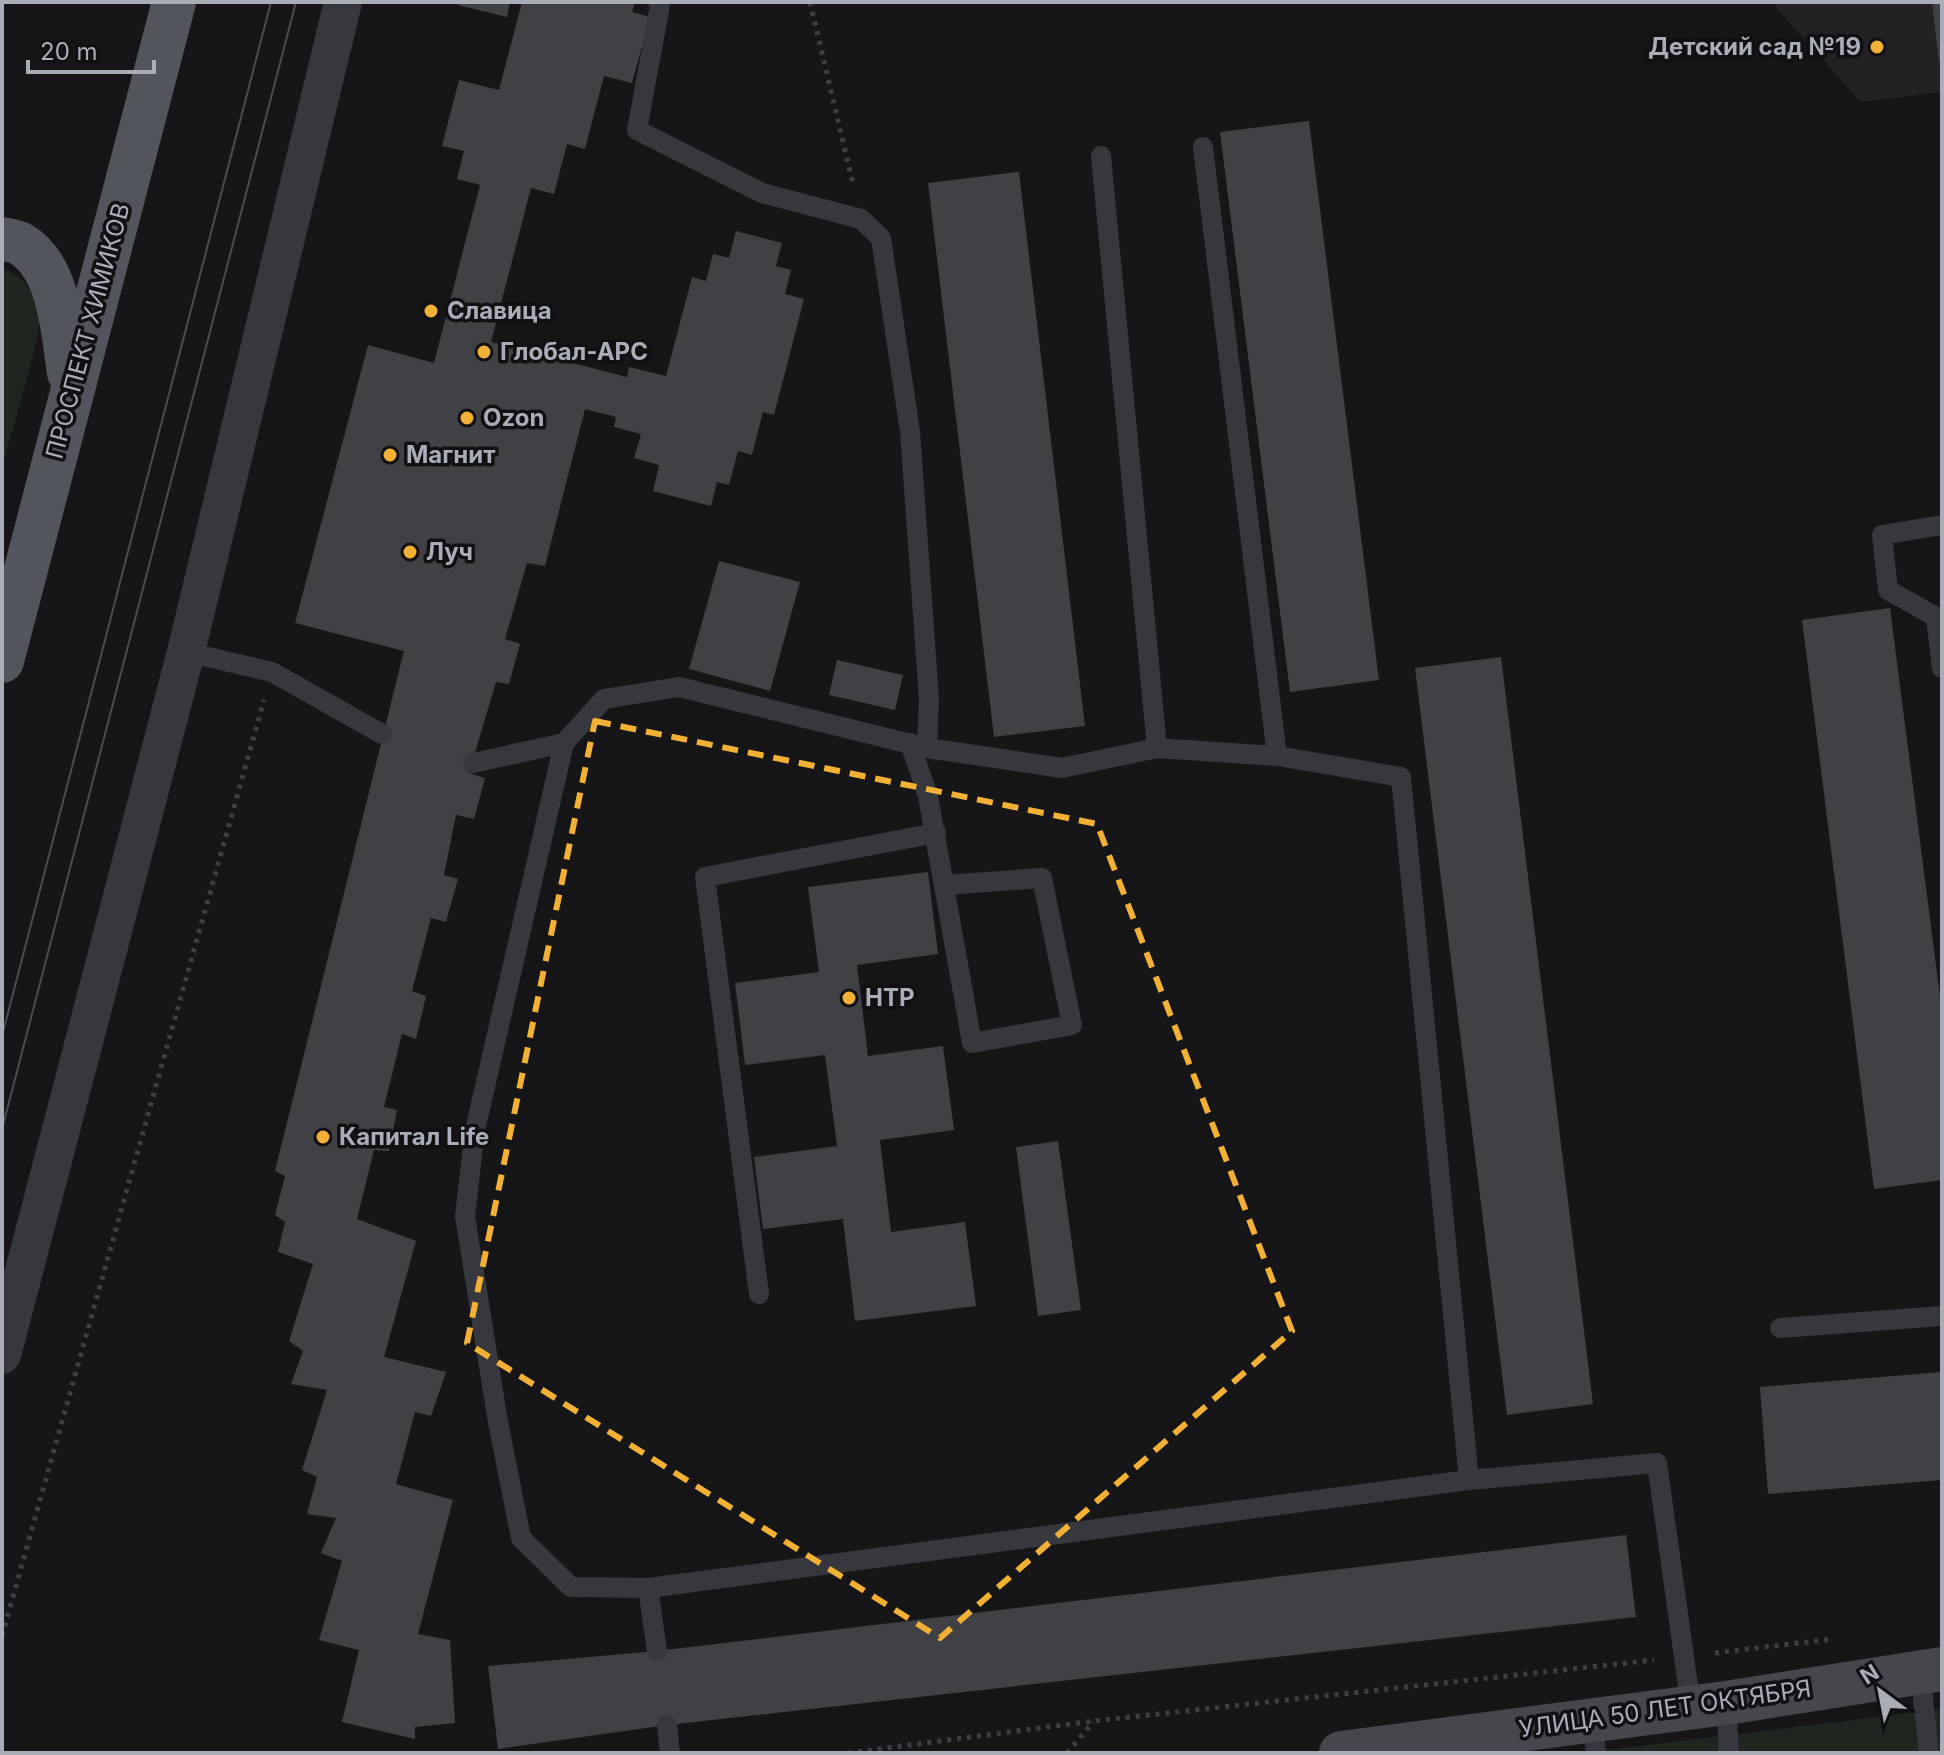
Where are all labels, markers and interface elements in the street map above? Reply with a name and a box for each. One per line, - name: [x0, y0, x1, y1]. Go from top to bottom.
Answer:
- scale bar: [28, 24, 154, 74]
- place label: Детский сад №19: [1648, 32, 1861, 61]
- text: 20 m: [40, 37, 98, 66]
- marker: Детский сад №19: [1868, 38, 1886, 56]
- street label: ПРОСПЕКТ ХИМИКОВ: [39, 200, 136, 462]
- place label: Славица: [447, 296, 552, 325]
- marker: Славица: [422, 302, 440, 320]
- place label: Глобал-АРС: [500, 337, 648, 366]
- marker: Глобал-АРС: [475, 343, 493, 361]
- place label: Ozon: [483, 403, 544, 432]
- marker: Ozon: [458, 409, 476, 427]
- place label: Магнит: [406, 440, 495, 469]
- marker: Магнит: [381, 446, 399, 464]
- place label: Луч: [426, 537, 473, 566]
- marker: Луч: [401, 543, 419, 561]
- place label: НТР: [865, 983, 915, 1012]
- marker: НТР: [840, 989, 858, 1007]
- place label: Капитал Life: [339, 1122, 489, 1151]
- marker: Капитал Life: [314, 1128, 332, 1146]
- north arrow: [1840, 1651, 1920, 1731]
- text: N: [1855, 1659, 1883, 1690]
- street label: УЛИЦА 50 ЛЕТ ОКТЯБРЯ: [1517, 1674, 1813, 1743]

